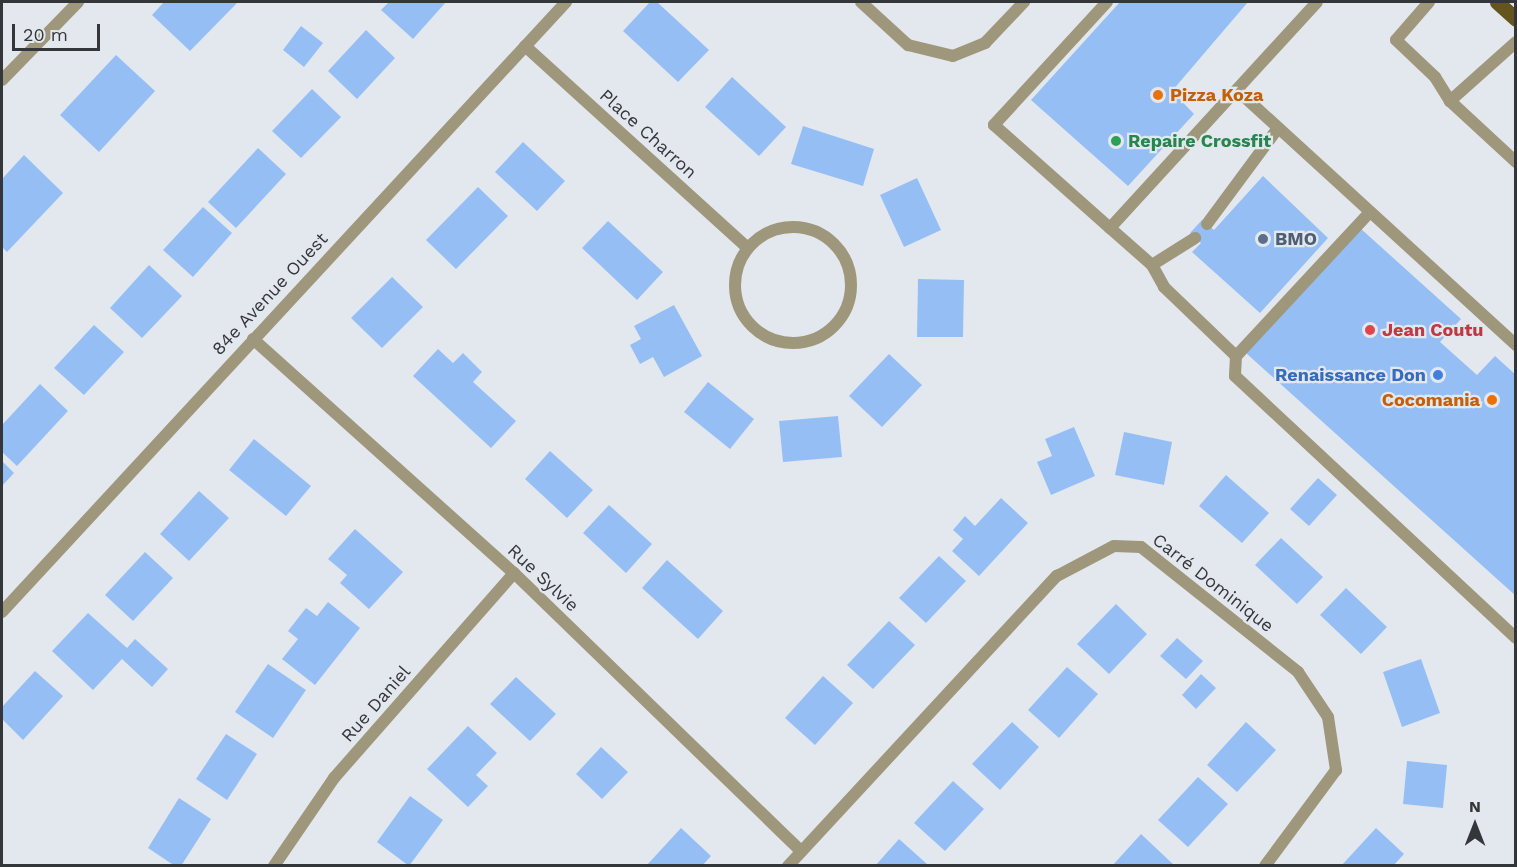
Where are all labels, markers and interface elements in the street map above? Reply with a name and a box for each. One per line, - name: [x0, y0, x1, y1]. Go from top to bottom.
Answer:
- scale bar: [15, 12, 104, 50]
- text: 20 m: [23, 24, 68, 45]
- place label: Pizza Koza: [1170, 84, 1264, 106]
- street label: Place Charron: [595, 85, 701, 183]
- marker: Pizza Koza: [1151, 88, 1165, 102]
- place label: Repaire Crossfit: [1128, 130, 1271, 152]
- marker: Repaire Crossfit: [1109, 134, 1123, 148]
- street label: 84e Avenue Ouest: [207, 228, 333, 360]
- place label: BMO: [1275, 228, 1317, 250]
- marker: BMO: [1256, 232, 1270, 246]
- place label: Jean Coutu: [1382, 319, 1483, 341]
- marker: Jean Coutu: [1363, 323, 1377, 337]
- place label: Renaissance Don: [1275, 364, 1426, 386]
- marker: Renaissance Don: [1431, 368, 1445, 382]
- place label: Cocomania: [1382, 389, 1480, 411]
- marker: Cocomania: [1485, 393, 1499, 407]
- street label: Carré Dominique: [1148, 529, 1278, 637]
- street label: Rue Sylvie: [503, 540, 583, 616]
- street label: Rue Daniel: [337, 661, 415, 747]
- north arrow: [1445, 795, 1505, 855]
- text: N: [1469, 797, 1481, 816]

